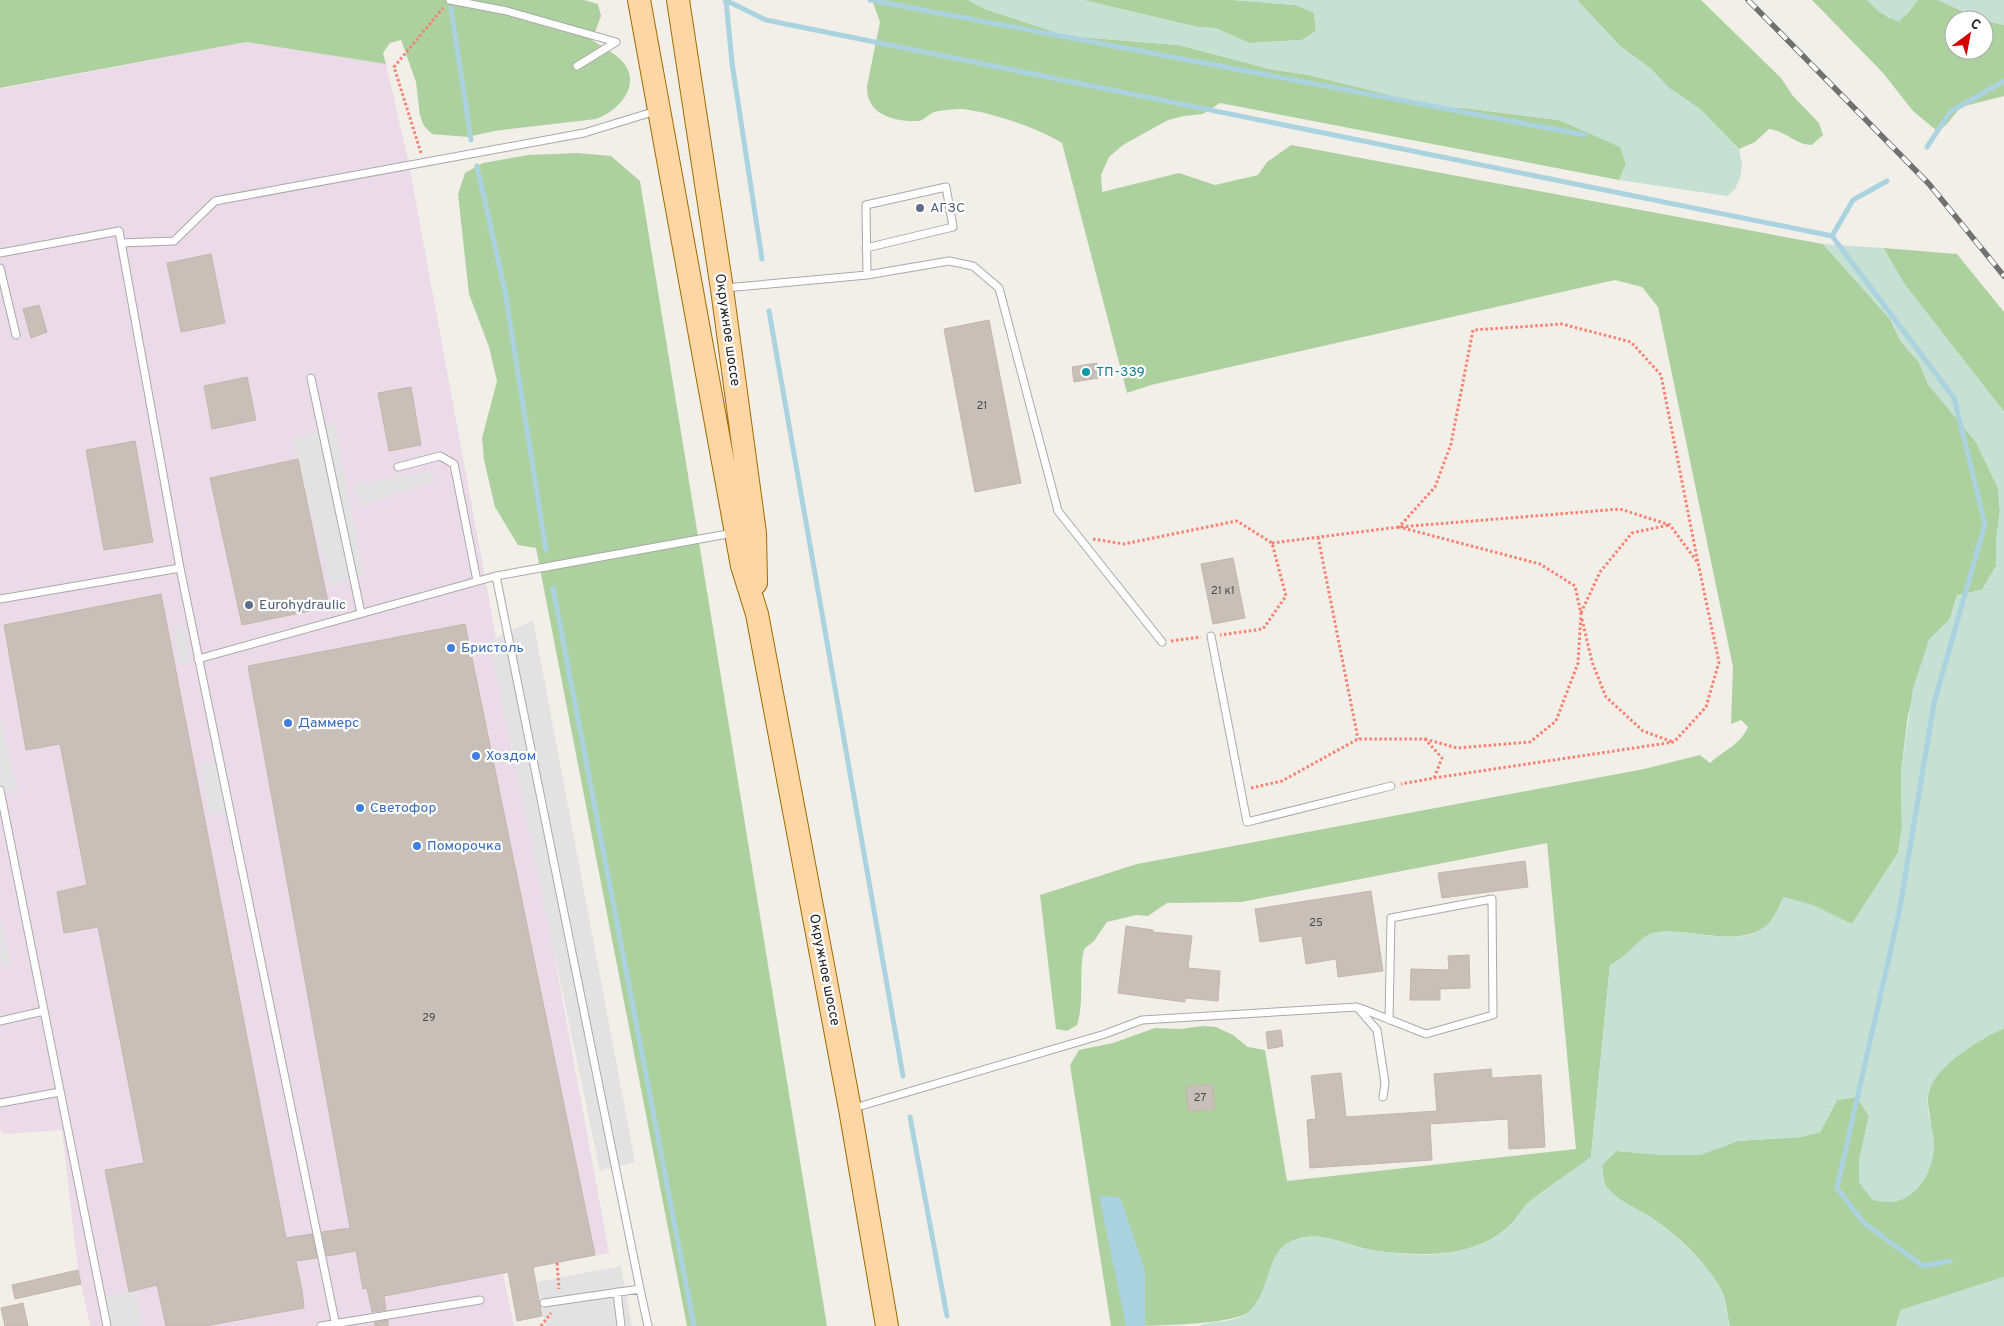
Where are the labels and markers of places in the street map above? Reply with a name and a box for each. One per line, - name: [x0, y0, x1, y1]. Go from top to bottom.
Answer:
- place label: АГЗС: [930, 200, 965, 217]
- marker: АГЗС: [914, 202, 926, 214]
- place label: ТП-339: [1096, 364, 1145, 381]
- marker: ТП-339: [1080, 366, 1092, 378]
- place label: Eurohydraulic: [259, 597, 346, 614]
- marker: Eurohydraulic: [243, 599, 255, 611]
- place label: Бристоль: [461, 640, 524, 657]
- marker: Бристоль: [445, 642, 457, 654]
- place label: Даммерс: [298, 715, 359, 732]
- marker: Даммерс: [282, 717, 294, 729]
- place label: Хоздом: [486, 748, 536, 765]
- marker: Хоздом: [470, 750, 482, 762]
- place label: Светофор: [370, 800, 436, 817]
- marker: Светофор: [354, 802, 366, 814]
- place label: Поморочка: [427, 838, 501, 855]
- marker: Поморочка: [411, 840, 423, 852]

